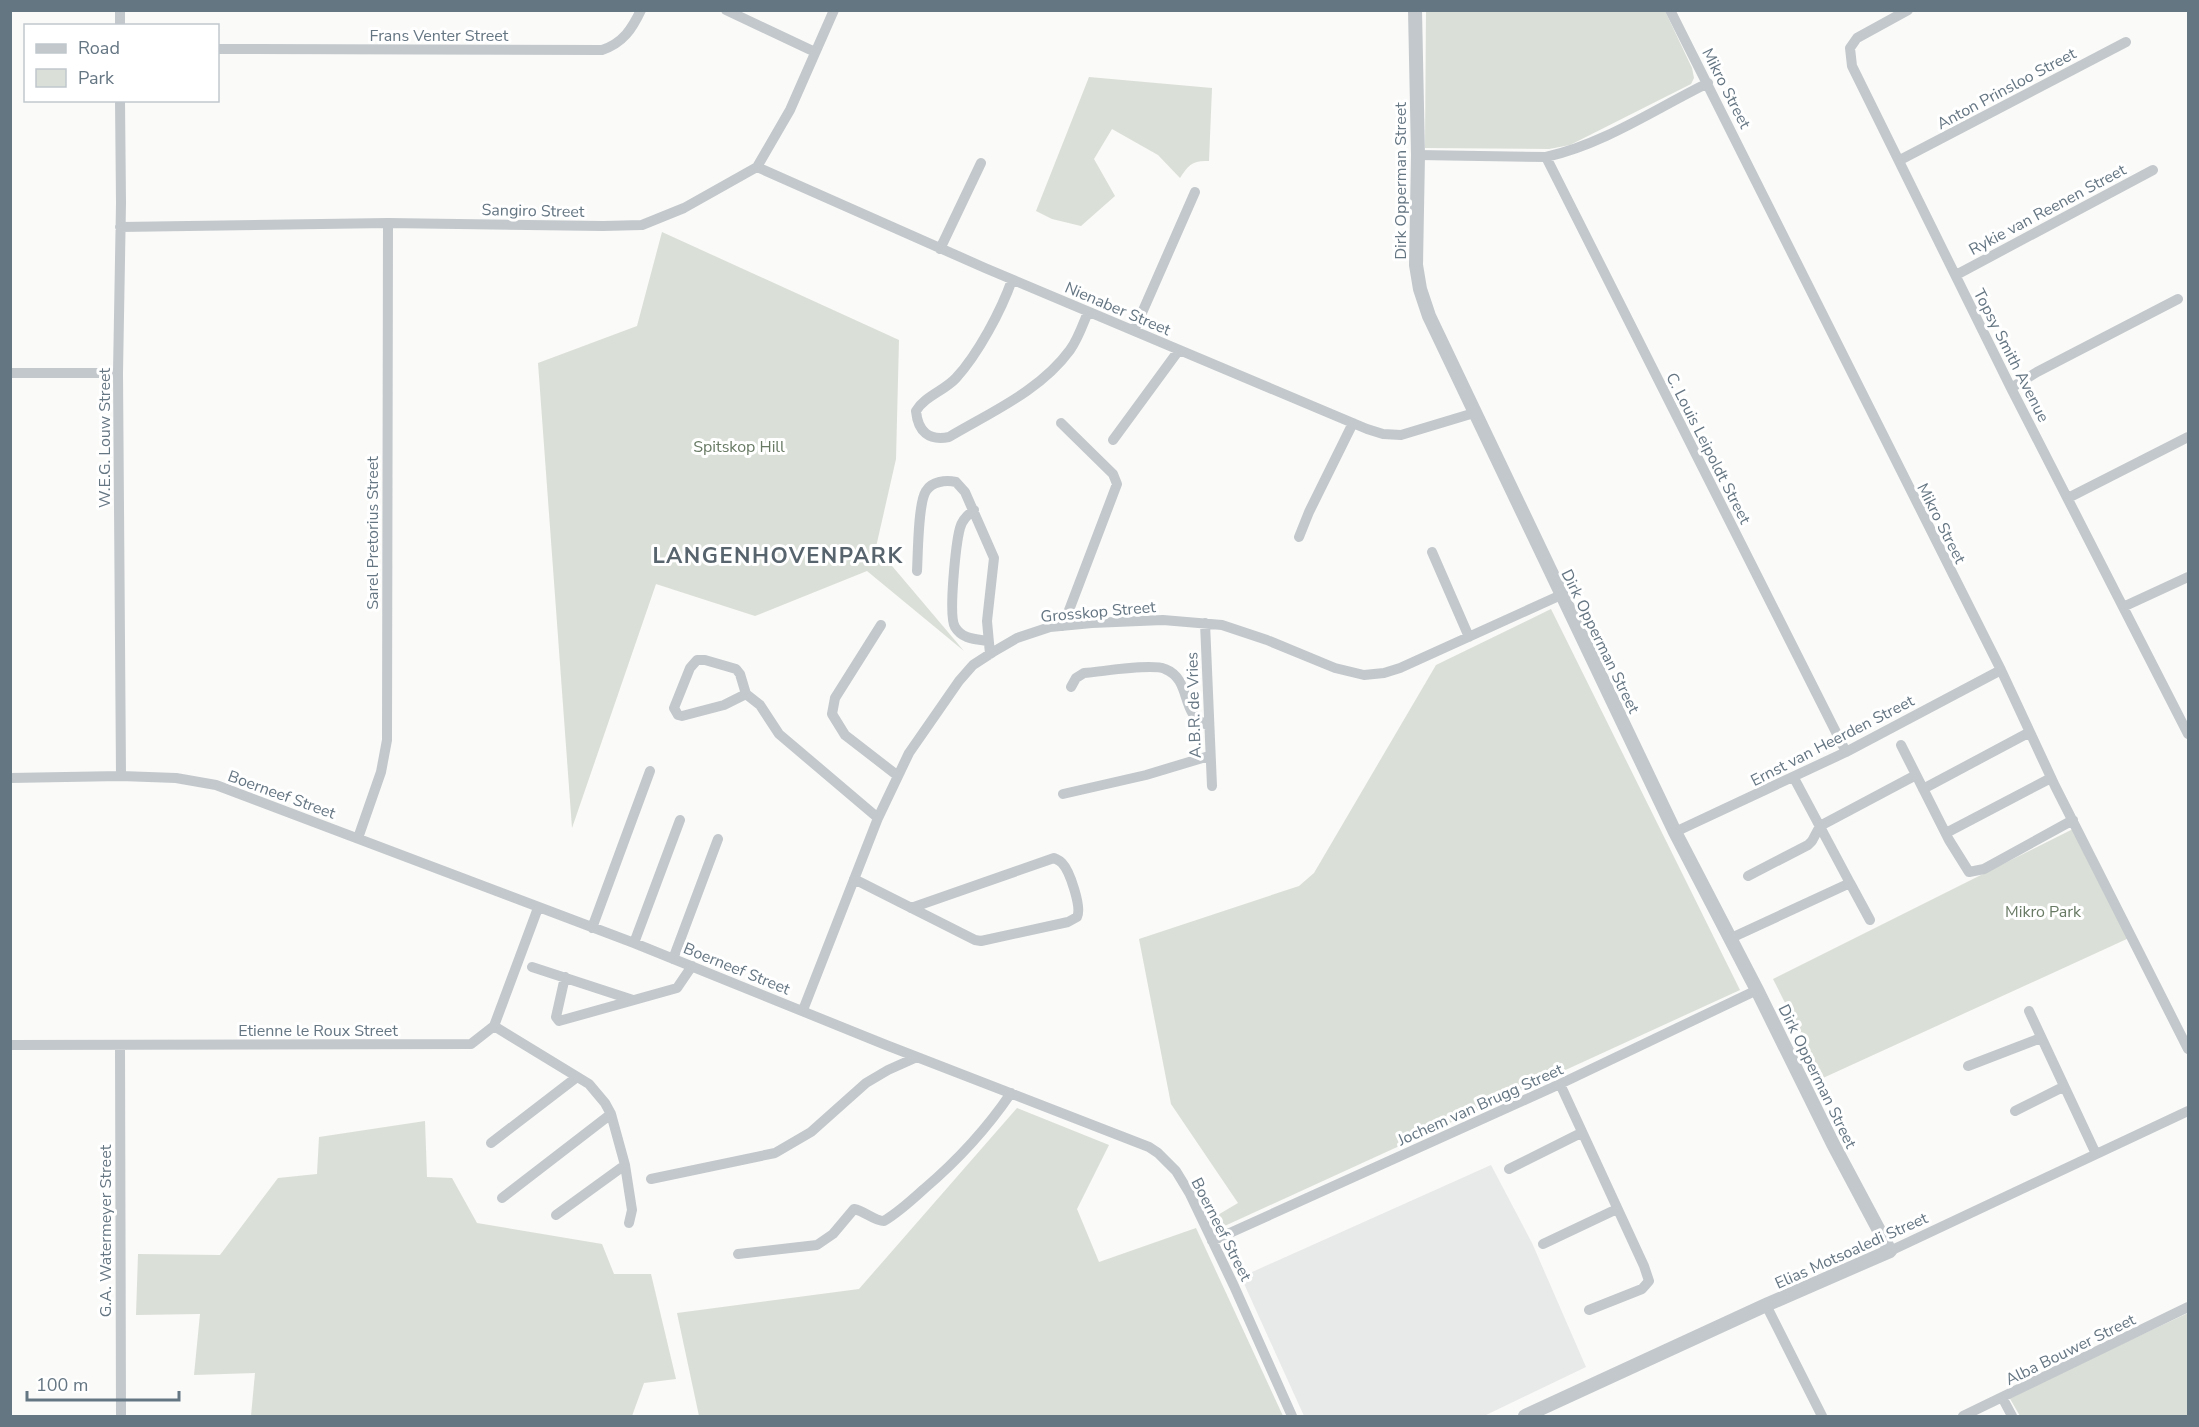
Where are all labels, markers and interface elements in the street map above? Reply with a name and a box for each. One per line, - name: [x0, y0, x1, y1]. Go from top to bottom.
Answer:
- legend: [24, 24, 219, 102]
- street label: Frans Venter Street: [370, 25, 509, 47]
- text: Road: [78, 36, 120, 60]
- street label: Anton Prinsloo Street: [1933, 43, 2080, 135]
- street label: Mikro Street: [1696, 44, 1756, 133]
- text: Park: [78, 66, 115, 90]
- street label: Dirk Opperman Street: [1390, 102, 1412, 260]
- street label: Rykie van Reenen Street: [1965, 159, 2130, 261]
- street label: Sangiro Street: [481, 199, 585, 223]
- street label: Nienaber Street: [1061, 277, 1174, 341]
- street label: Topsy Smith Avenue: [1968, 285, 2054, 426]
- street label: W.E.G. Louw Street: [94, 368, 116, 508]
- street label: C. Louis Leipoldt Street: [1660, 369, 1756, 528]
- park label: Spitskop Hill: [693, 436, 785, 458]
- street label: Sarel Pretorius Street: [362, 456, 384, 610]
- street label: Mikro Street: [1911, 479, 1971, 568]
- district label: LANGENHOVENPARK: [652, 541, 904, 571]
- street label: Dirk Opperman Street: [1556, 566, 1645, 717]
- street label: Grosskop Street: [1040, 596, 1157, 628]
- street label: A.B.R. de Vries: [1181, 651, 1207, 758]
- street label: Ernst van Heerden Street: [1747, 690, 1918, 792]
- street label: Boerneef Street: [225, 765, 339, 825]
- park label: Mikro Park: [2005, 901, 2082, 923]
- street label: Boerneef Street: [680, 938, 794, 1000]
- street label: Dirk Opperman Street: [1773, 1001, 1862, 1152]
- street label: Etienne le Roux Street: [238, 1020, 398, 1042]
- street label: Jochem van Brugg Street: [1393, 1058, 1567, 1152]
- street label: G.A. Watermeyer Street: [95, 1144, 117, 1317]
- street label: Boerneef Street: [1186, 1174, 1257, 1285]
- street label: Elias Motsoaledi Street: [1771, 1207, 1932, 1295]
- street label: Alba Bouwer Street: [2002, 1309, 2140, 1391]
- scale bar: [27, 1364, 178, 1402]
- text: 100 m: [36, 1373, 88, 1397]

